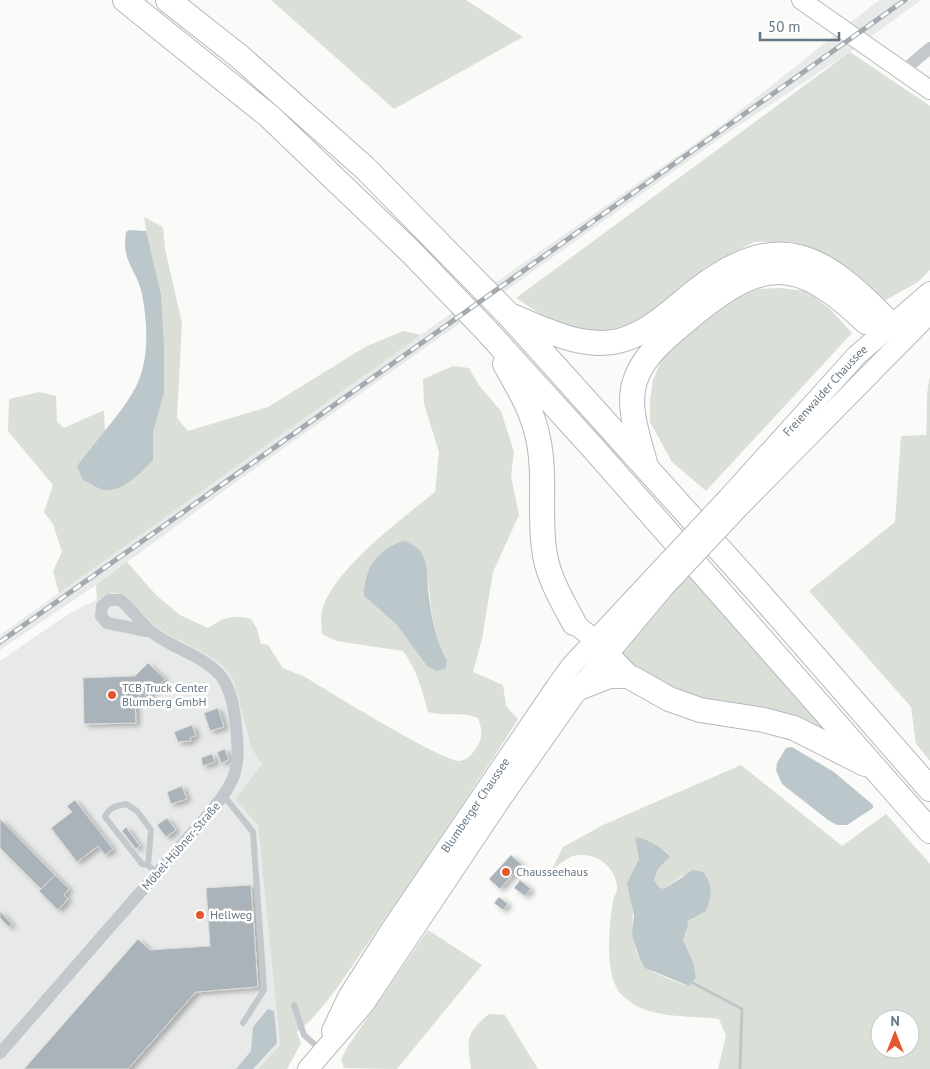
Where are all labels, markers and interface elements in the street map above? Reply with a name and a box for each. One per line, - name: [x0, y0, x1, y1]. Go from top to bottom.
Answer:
- scale bar: [760, 10, 839, 42]
- text: 50 m: [768, 17, 801, 36]
- street label: Freienwalder Chaussee: [779, 341, 870, 439]
- place label: TCB Truck Center Blumberg GmbH: [122, 680, 208, 709]
- marker: TCB Truck Center Blumberg GmbH: [106, 689, 118, 701]
- street label: Blumberger Chaussee: [438, 755, 513, 855]
- street label: Möbel-Hübner-Straße: [138, 798, 223, 893]
- place label: Chausseehaus: [516, 864, 588, 879]
- marker: Chausseehaus: [500, 866, 512, 878]
- place label: Hellweg: [210, 907, 252, 922]
- marker: Hellweg: [194, 909, 206, 921]
- north arrow: [870, 1009, 920, 1059]
- text: N: [890, 1012, 900, 1030]

